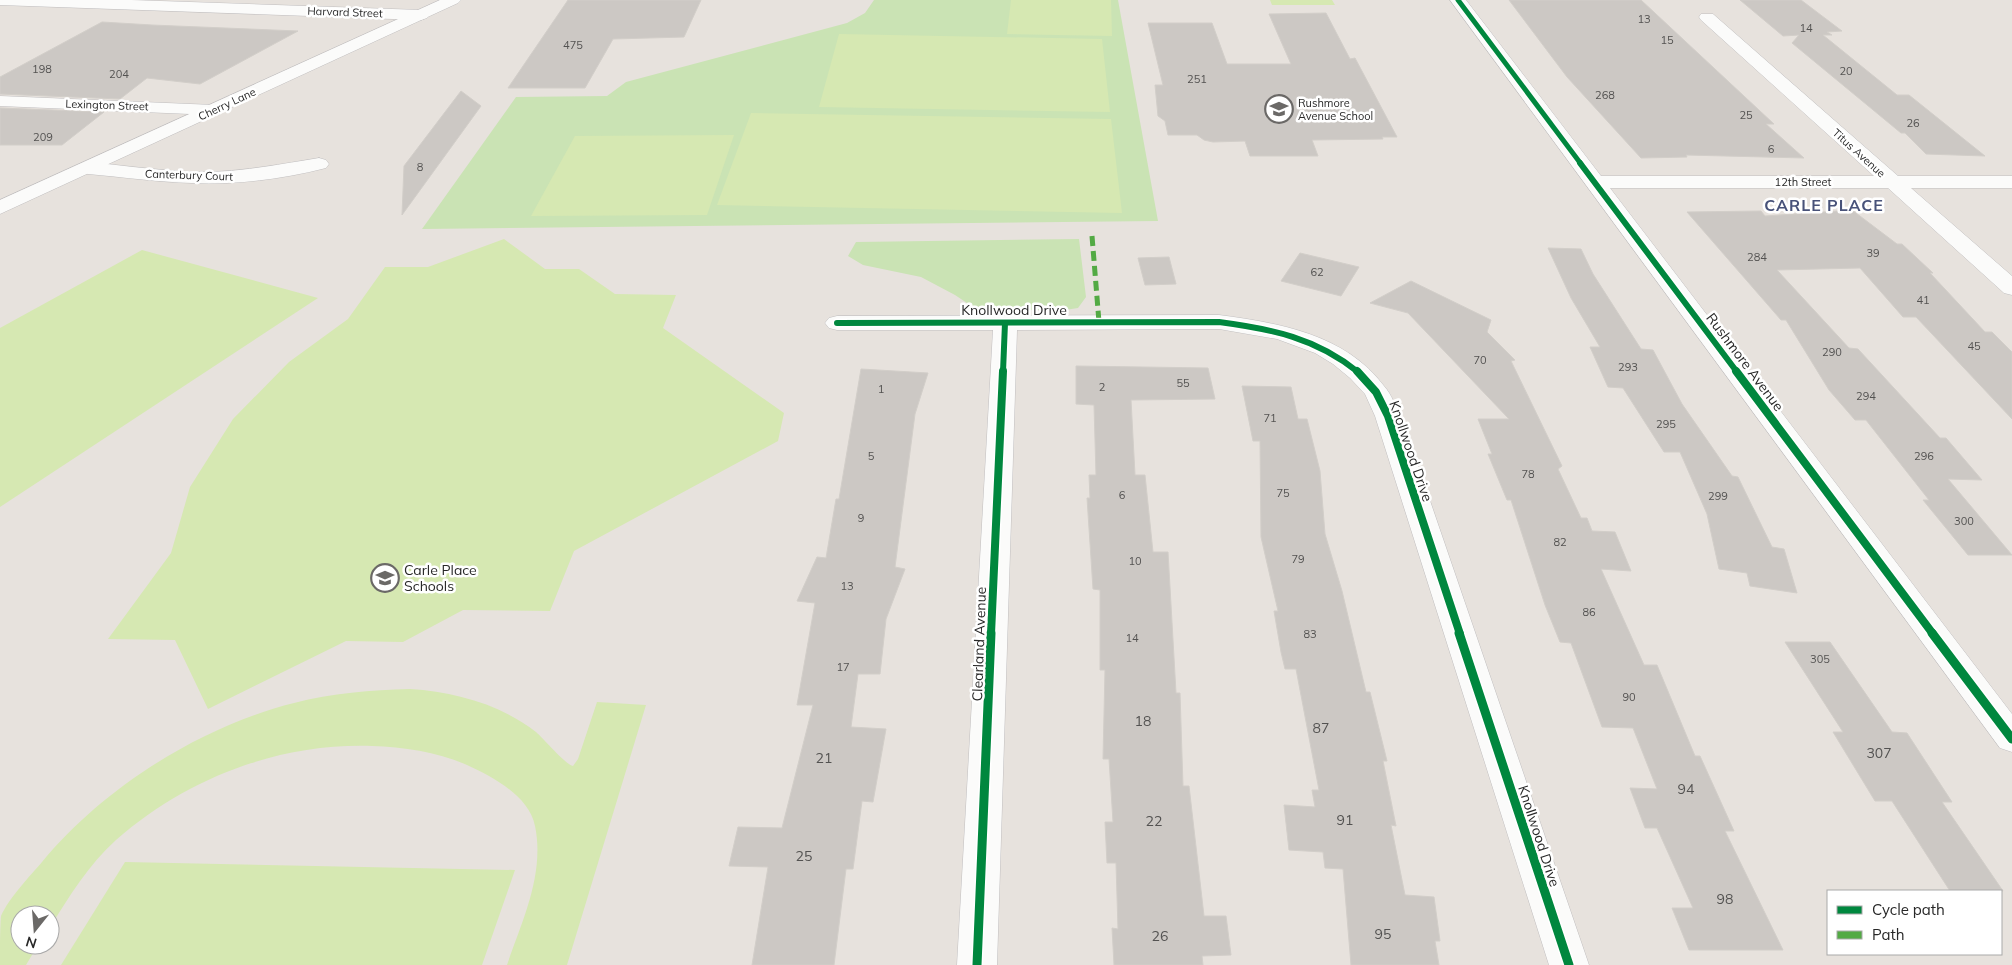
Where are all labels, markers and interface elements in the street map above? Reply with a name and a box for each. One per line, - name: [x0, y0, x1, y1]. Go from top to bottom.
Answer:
- street label: Harvard Street: [307, 4, 383, 20]
- house number: 13: [1637, 12, 1651, 26]
- house number: 14: [1799, 21, 1813, 35]
- house number: 15: [1660, 33, 1674, 47]
- house number: 475: [563, 38, 583, 52]
- house number: 198: [32, 62, 52, 76]
- house number: 20: [1839, 64, 1853, 78]
- house number: 204: [109, 67, 129, 81]
- house number: 251: [1187, 72, 1207, 86]
- street label: Cherry Lane: [196, 85, 258, 123]
- house number: 268: [1595, 88, 1615, 102]
- school or university icon: Rushmore Avenue School: [1264, 94, 1294, 124]
- place label: Rushmore Avenue School: [1298, 96, 1373, 123]
- street label: Lexington Street: [65, 97, 149, 113]
- house number: 25: [1739, 108, 1753, 122]
- house number: 26: [1906, 116, 1920, 130]
- street label: Titus Avenue: [1830, 126, 1888, 180]
- house number: 209: [33, 130, 53, 144]
- house number: 6: [1768, 142, 1775, 156]
- house number: 8: [417, 160, 424, 174]
- street label: Canterbury Court: [145, 166, 233, 184]
- street label: 12th Street: [1775, 175, 1832, 189]
- district label: CARLE PLACE: [1764, 195, 1884, 215]
- house number: 39: [1866, 246, 1880, 260]
- house number: 284: [1747, 250, 1767, 264]
- house number: 62: [1310, 265, 1324, 279]
- house number: 41: [1916, 293, 1930, 307]
- street label: Knollwood Drive: [961, 301, 1067, 319]
- street label: Rushmore Avenue: [1702, 309, 1788, 415]
- house number: 45: [1967, 339, 1981, 353]
- house number: 290: [1822, 345, 1842, 359]
- house number: 70: [1473, 353, 1487, 367]
- house number: 293: [1618, 360, 1638, 374]
- house number: 55: [1176, 376, 1190, 390]
- house number: 2: [1099, 380, 1106, 394]
- house number: 1: [878, 382, 884, 396]
- house number: 294: [1856, 389, 1876, 403]
- street label: Knollwood Drive: [1385, 398, 1437, 504]
- house number: 71: [1263, 411, 1277, 425]
- house number: 295: [1656, 417, 1676, 431]
- house number: 5: [868, 449, 875, 463]
- house number: 296: [1914, 449, 1934, 463]
- house number: 78: [1521, 467, 1535, 481]
- house number: 75: [1276, 486, 1290, 500]
- house number: 6: [1119, 488, 1126, 502]
- house number: 299: [1708, 489, 1728, 503]
- house number: 9: [858, 511, 864, 525]
- house number: 300: [1954, 514, 1974, 528]
- house number: 82: [1553, 535, 1567, 549]
- house number: 79: [1291, 552, 1305, 566]
- house number: 10: [1128, 554, 1142, 568]
- place label: Carle Place Schools: [404, 561, 477, 595]
- school or university icon: Carle Place Schools: [370, 563, 400, 593]
- house number: 13: [840, 579, 854, 593]
- street label: Clearland Avenue: [968, 586, 990, 702]
- house number: 86: [1582, 605, 1596, 619]
- house number: 83: [1303, 627, 1317, 641]
- house number: 14: [1125, 631, 1139, 645]
- house number: 305: [1810, 652, 1830, 666]
- house number: 17: [836, 660, 850, 674]
- house number: 90: [1622, 690, 1636, 704]
- house number: 18: [1135, 712, 1151, 730]
- house number: 87: [1313, 719, 1329, 737]
- house number: 307: [1866, 744, 1892, 762]
- house number: 21: [816, 749, 832, 767]
- house number: 94: [1678, 780, 1695, 798]
- street label: Knollwood Drive: [1514, 783, 1564, 889]
- house number: 91: [1337, 811, 1353, 829]
- house number: 22: [1146, 812, 1162, 830]
- house number: 25: [796, 847, 812, 865]
- house number: 98: [1717, 890, 1733, 908]
- legend: [1827, 890, 2002, 955]
- text: Cycle path: [1872, 900, 1945, 919]
- north arrow: [10, 905, 60, 955]
- house number: 95: [1375, 925, 1391, 943]
- text: Path: [1872, 925, 1904, 944]
- house number: 26: [1152, 927, 1168, 945]
- text: N: [24, 932, 39, 953]

